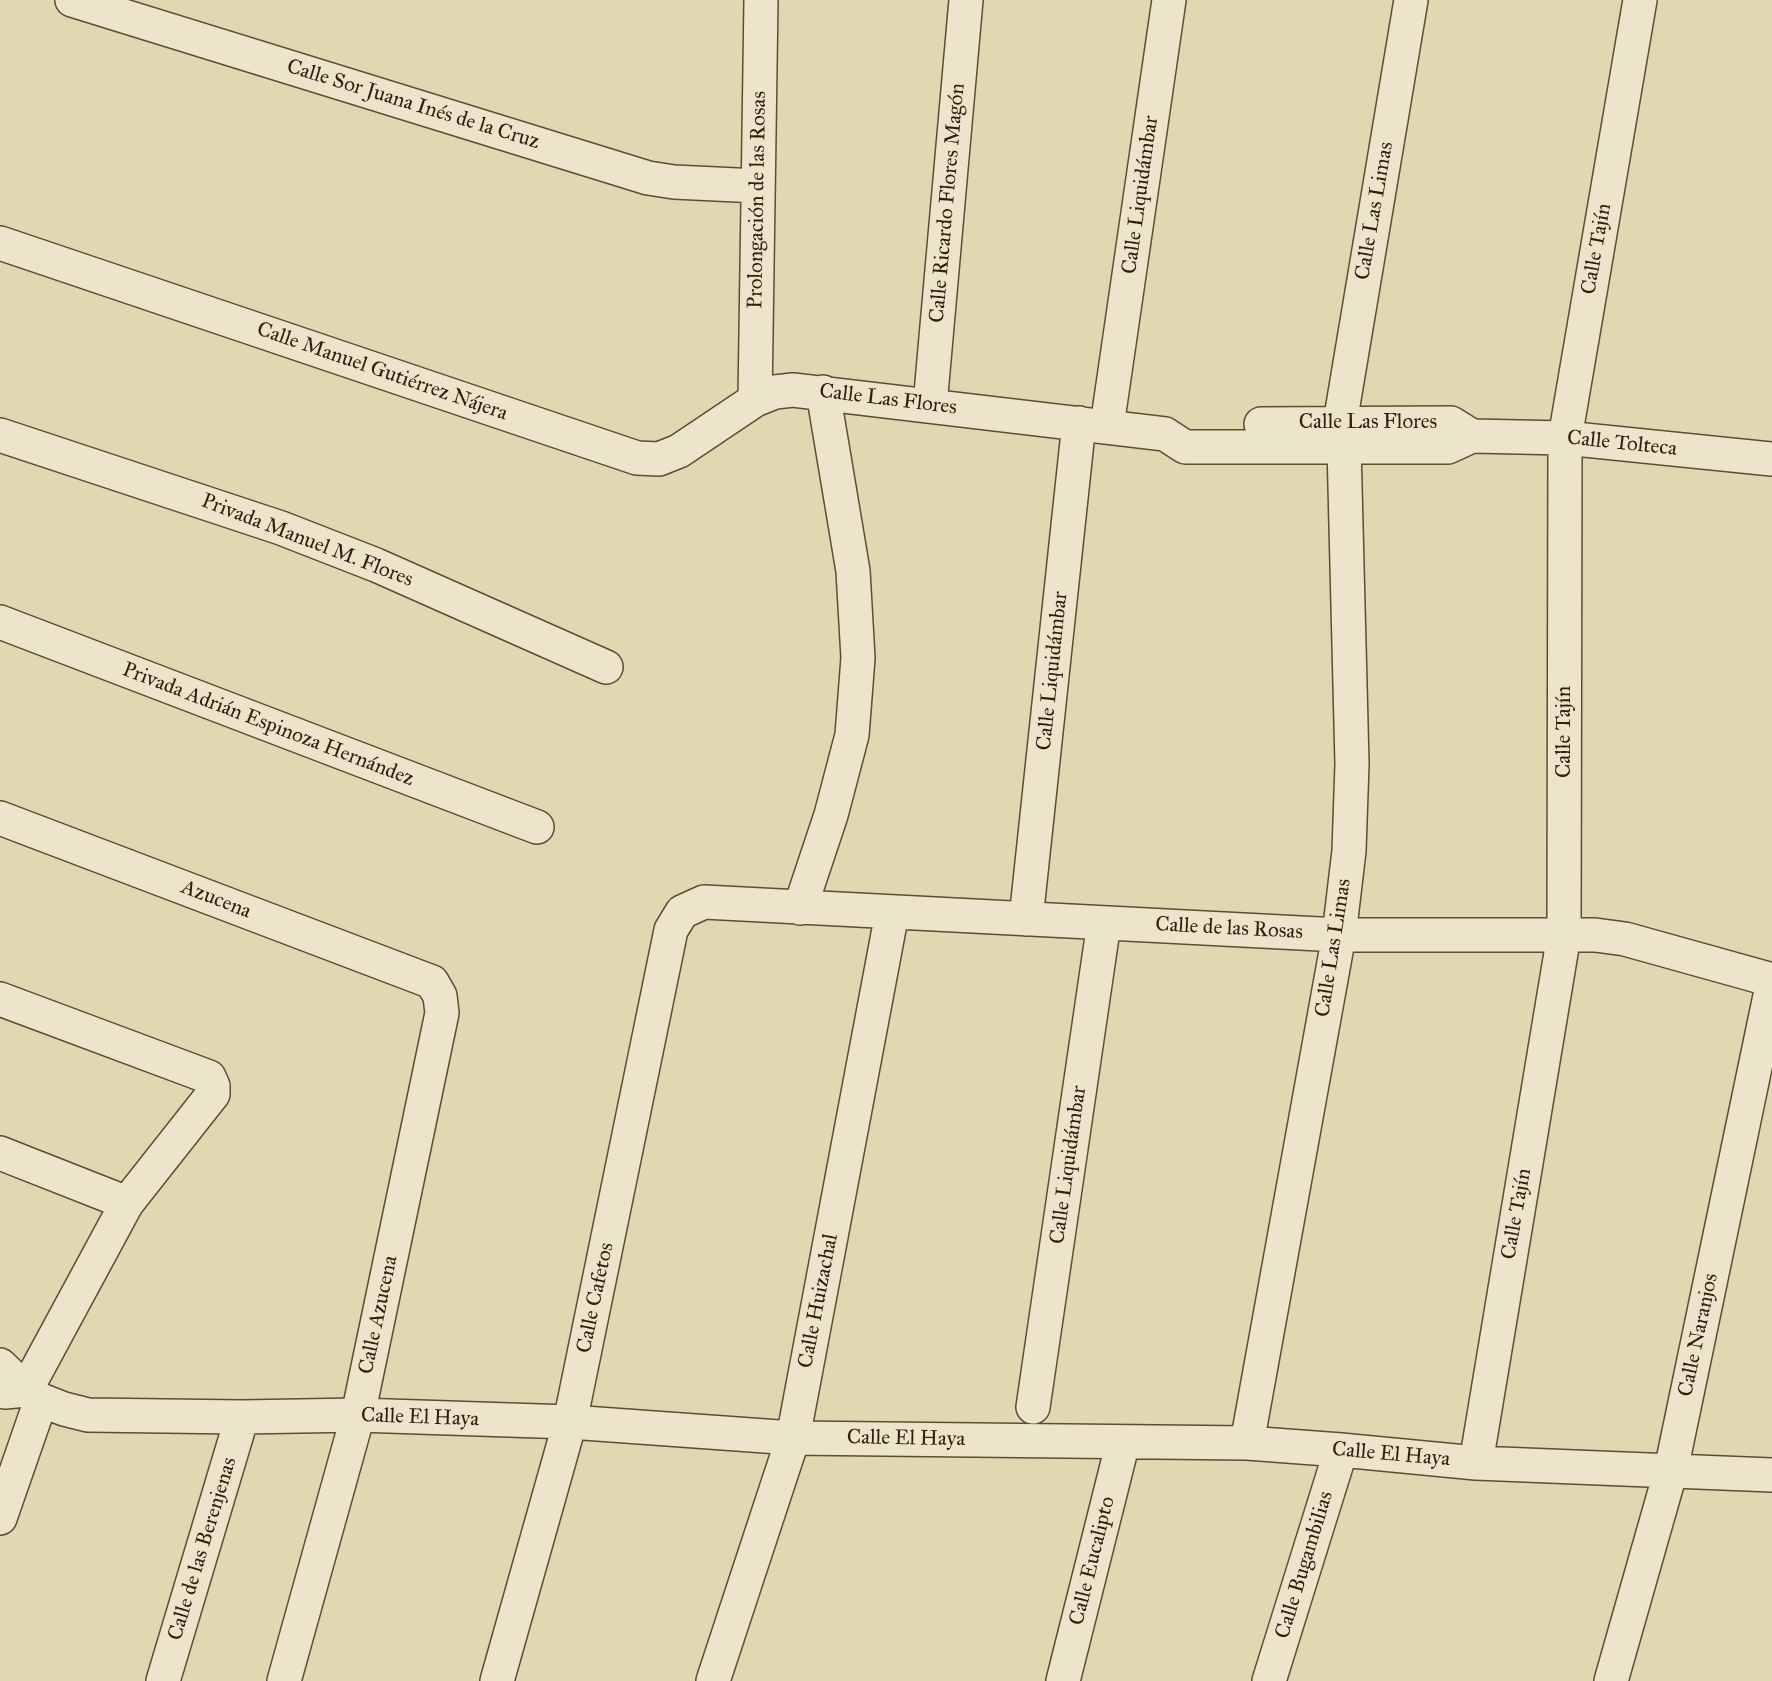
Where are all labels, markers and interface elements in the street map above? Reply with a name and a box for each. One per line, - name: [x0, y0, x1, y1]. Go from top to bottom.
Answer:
- street label: Calle Sor Juana Inés de la Cruz: [284, 54, 542, 156]
- street label: Calle Ricardo Flores Magón: [925, 82, 971, 324]
- street label: Prolongación de las Rosas: [744, 91, 772, 309]
- street label: Calle Liquidámbar: [1117, 114, 1165, 276]
- street label: Calle Las Limas: [1350, 140, 1400, 282]
- street label: Calle Tajín: [1577, 202, 1617, 296]
- street label: Calle Manuel Gutiérrez Nájera: [253, 317, 511, 427]
- street label: Calle Las Flores: [818, 379, 958, 421]
- street label: Calle Las Flores: [1299, 410, 1437, 436]
- street label: Calle Tolteca: [1566, 426, 1678, 462]
- street label: Privada Manuel M. Flores: [198, 489, 416, 593]
- street label: Calle Liquidámbar: [1032, 590, 1074, 752]
- street label: Privada Adrián Espinoza Hernández: [119, 658, 417, 792]
- street label: Calle Tajín: [1552, 686, 1578, 778]
- street label: Azucena: [177, 875, 255, 925]
- street label: Calle Las Limas: [1311, 877, 1357, 1019]
- street label: Calle de las Rosas: [1155, 913, 1303, 945]
- street label: Calle Liquidámbar: [1045, 1084, 1093, 1246]
- street label: Calle Tajín: [1497, 1167, 1537, 1261]
- street label: Calle Huizachal: [794, 1232, 844, 1370]
- street label: Calle Cafetos: [572, 1240, 620, 1356]
- street label: Calle Azucena: [354, 1253, 404, 1377]
- street label: Calle Naranjos: [1674, 1271, 1724, 1399]
- street label: Calle El Haya: [360, 1403, 480, 1433]
- street label: Calle El Haya: [847, 1425, 965, 1453]
- street label: Calle El Haya: [1331, 1437, 1451, 1473]
- street label: Calle de las Berenjenas: [163, 1454, 243, 1644]
- street label: Calle Bugambilias: [1271, 1488, 1339, 1642]
- street label: Calle Eucalipto: [1065, 1494, 1121, 1628]

